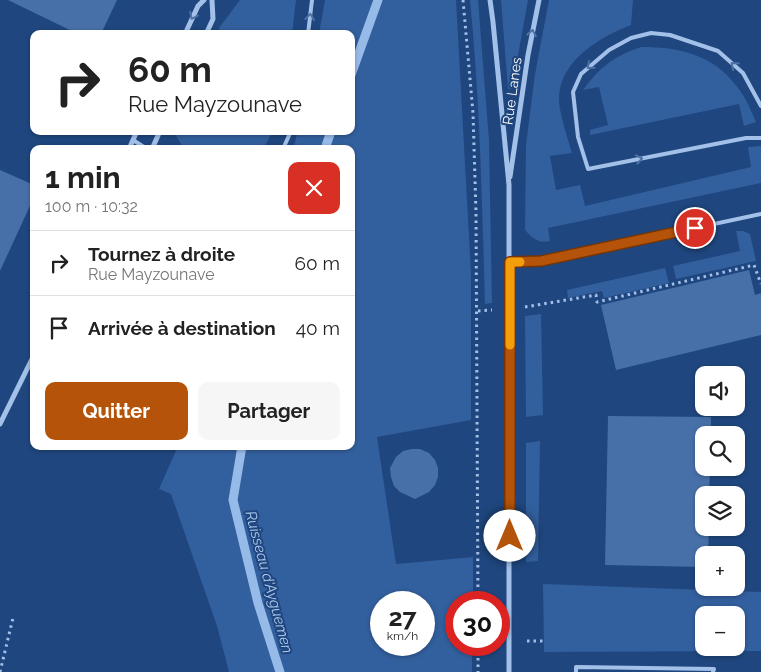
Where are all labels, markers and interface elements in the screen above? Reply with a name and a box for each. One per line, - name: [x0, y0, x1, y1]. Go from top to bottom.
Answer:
- one-way arrow: [189, 11, 199, 20]
- one-way arrow: [304, 13, 315, 21]
- one-way arrow: [527, 29, 537, 38]
- text: 60 m: [128, 49, 212, 90]
- icon: right: [45, 50, 110, 115]
- street label: Rue Lanes: [499, 56, 525, 126]
- one-way arrow: [586, 61, 595, 70]
- one-way arrow: [731, 62, 740, 71]
- text: Rue Mayzounave: [128, 91, 302, 117]
- one-way arrow: [635, 154, 644, 165]
- text: 1 min: [45, 160, 121, 195]
- button: close: [288, 162, 340, 214]
- text: 100 m · 10:32: [45, 197, 138, 216]
- pin: [674, 207, 716, 249]
- icon: arrive: [681, 214, 709, 242]
- text: Tournez à droite: [88, 243, 235, 265]
- icon: right: [45, 249, 73, 277]
- text: 60 m: [295, 252, 340, 274]
- text: Rue Mayzounave: [88, 265, 215, 284]
- icon: arrive: [45, 314, 73, 342]
- text: Arrivée à destination: [88, 317, 276, 339]
- text: 40 m: [296, 317, 340, 339]
- map controls: [695, 366, 745, 656]
- button: sound: [695, 366, 745, 416]
- button: Quitter: [45, 382, 188, 440]
- button: Partager: [198, 382, 340, 440]
- button: search: [695, 426, 745, 476]
- button: layers: [695, 486, 745, 536]
- water label: Ruisseau d'Ayguemen: [241, 509, 297, 655]
- position arrow: [483, 509, 535, 561]
- button: +: [695, 546, 745, 596]
- speed limit sign: 30: [445, 591, 510, 656]
- text: 27: [388, 602, 417, 632]
- button: −: [695, 606, 745, 656]
- text: km/h: [387, 629, 418, 643]

